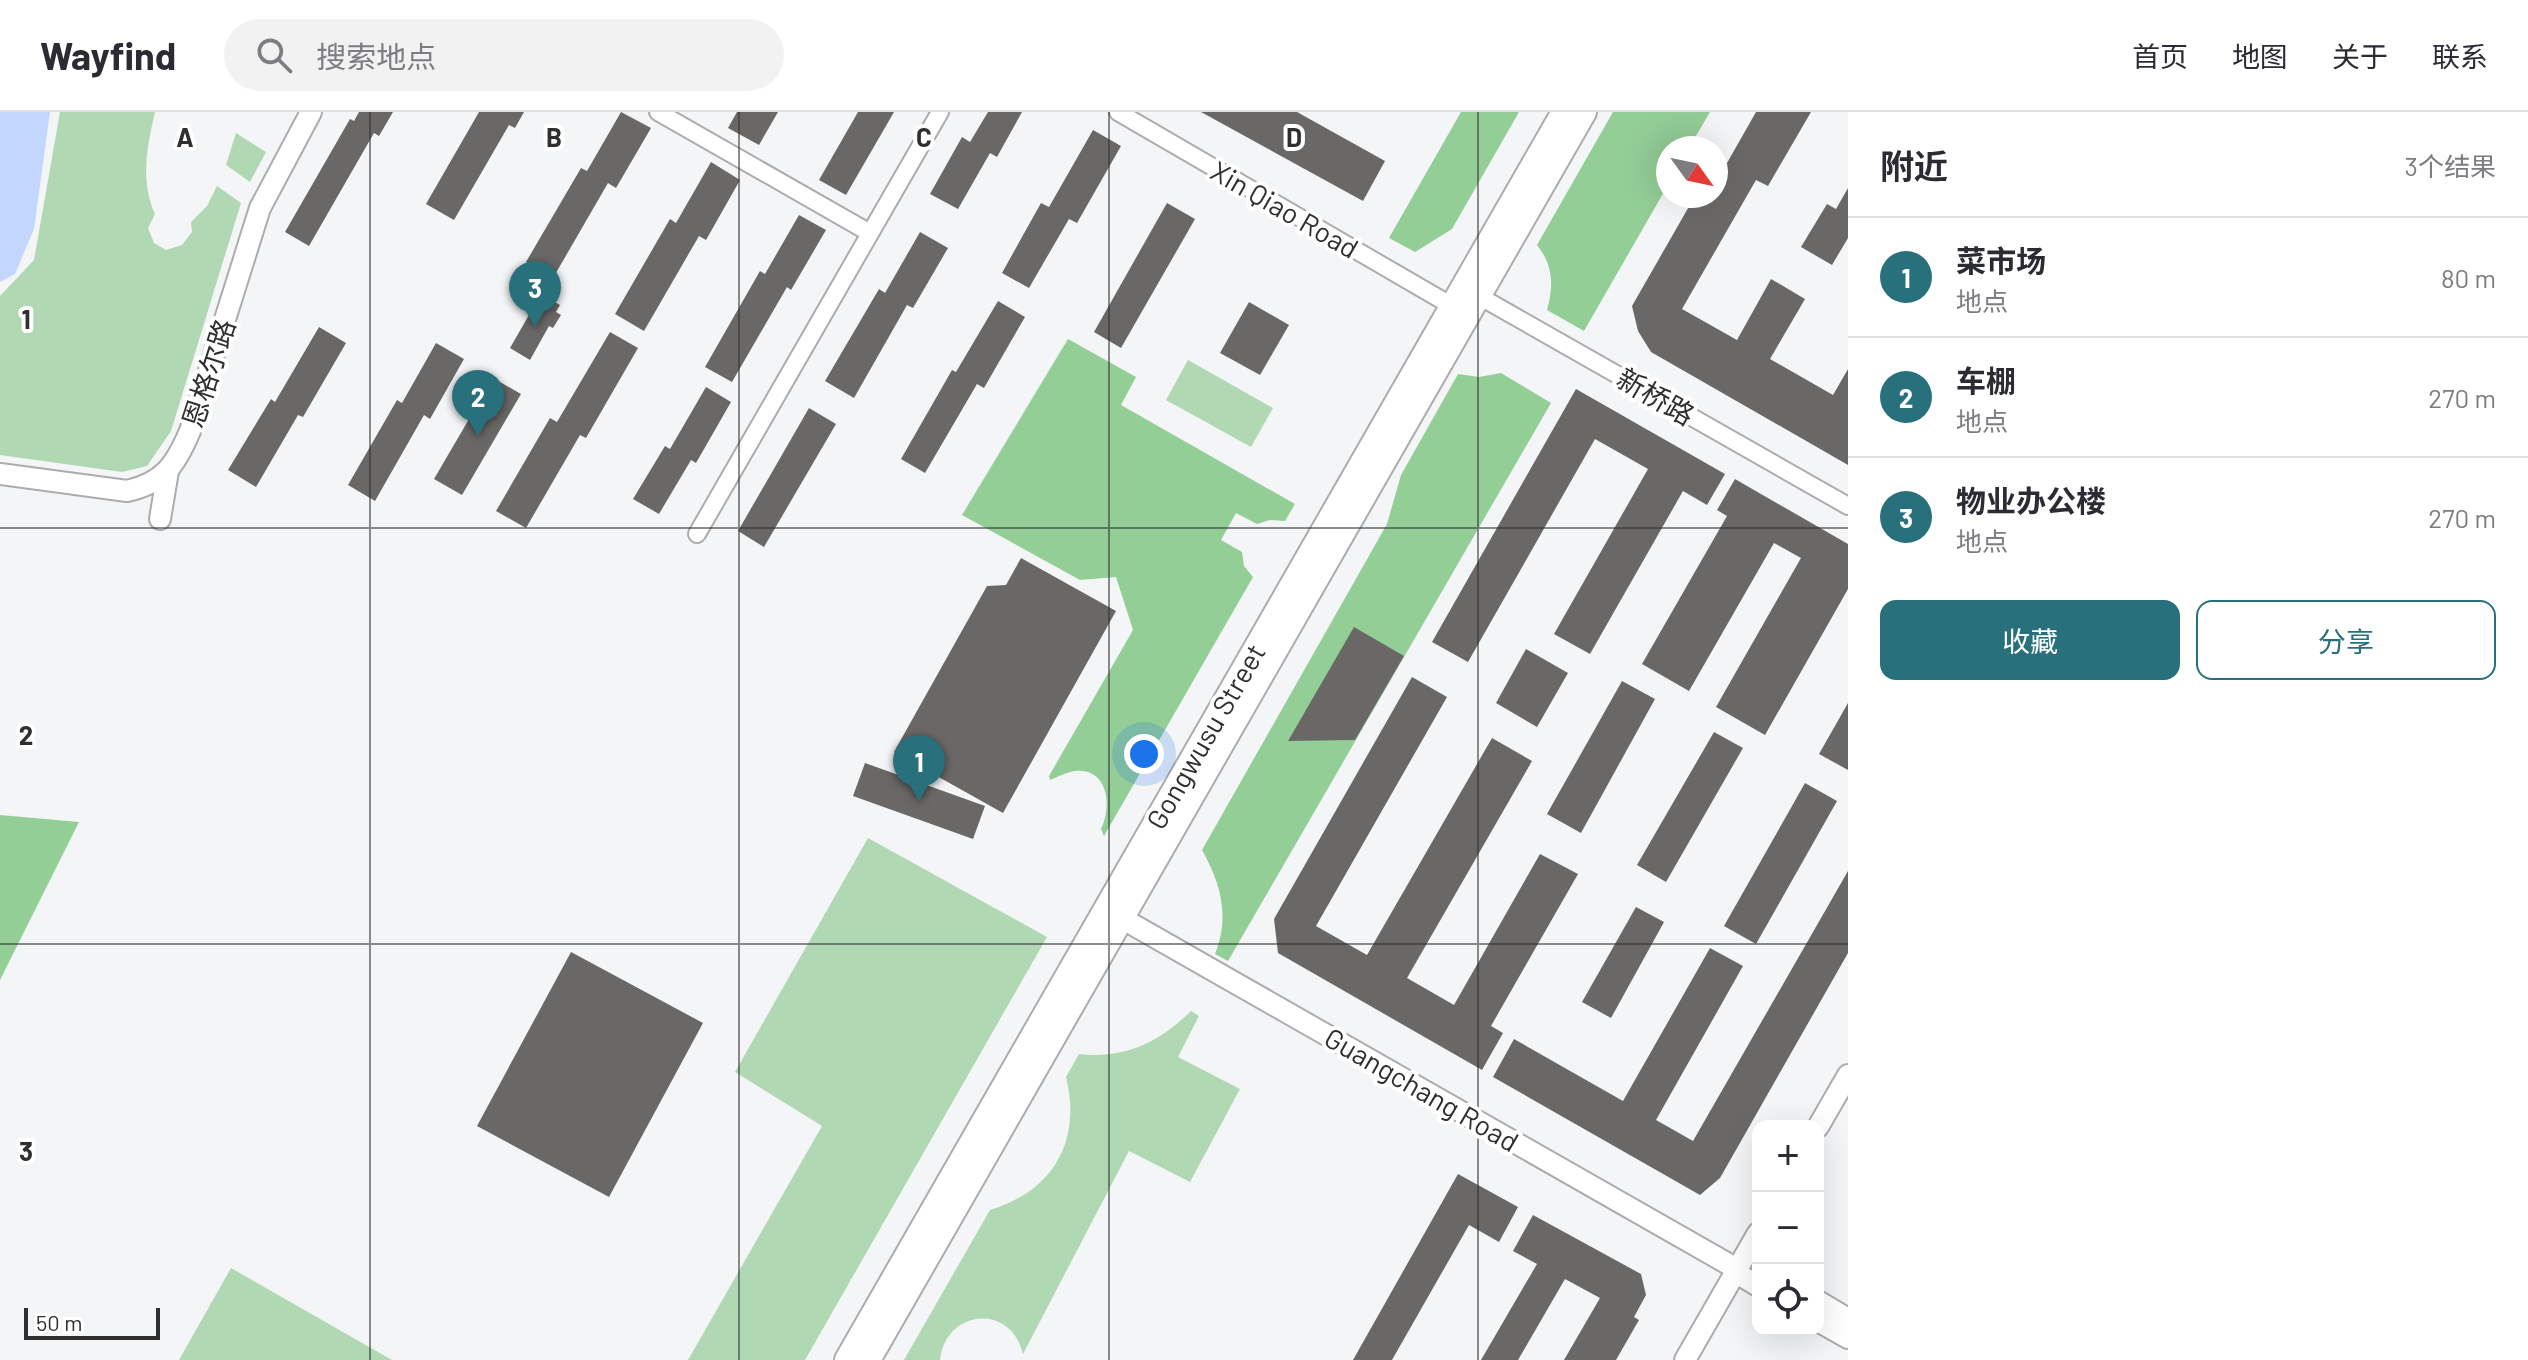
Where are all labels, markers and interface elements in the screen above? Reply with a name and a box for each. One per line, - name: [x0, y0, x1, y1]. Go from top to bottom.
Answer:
- search box: [224, 19, 784, 91]
- text: Wayfind: [40, 32, 176, 78]
- icon: search: [252, 33, 296, 77]
- text: 搜索地点: [316, 38, 436, 74]
- text: 首页: [2132, 39, 2188, 73]
- text: 地图: [2232, 39, 2288, 73]
- text: 关于: [2332, 39, 2388, 73]
- text: 联系: [2432, 39, 2488, 73]
- text: A: [176, 121, 194, 152]
- text: B: [546, 121, 562, 152]
- text: C: [916, 121, 932, 152]
- text: D: [1286, 121, 1302, 152]
- north arrow: [1656, 136, 1728, 208]
- text: 附近: [1880, 145, 1948, 186]
- text: 3个结果: [2405, 150, 2496, 181]
- street label: Xin Qiao Road: [1205, 153, 1365, 265]
- text: 菜市场: [1956, 242, 2046, 278]
- pin: 3: [509, 261, 561, 327]
- text: 1: [1901, 262, 1911, 293]
- text: 80 m: [2441, 262, 2496, 293]
- text: 地点: [1956, 285, 2008, 316]
- text: 1: [21, 303, 31, 334]
- street label: 恩格尔路: [175, 314, 241, 432]
- street label: 新桥路: [1611, 360, 1701, 432]
- text: 车棚: [1956, 362, 2016, 398]
- pin: 2: [452, 370, 504, 436]
- text: 2: [1899, 382, 1913, 413]
- text: 270 m: [2428, 382, 2496, 413]
- text: 地点: [1956, 405, 2008, 436]
- text: 物业办公楼: [1956, 482, 2106, 518]
- text: 3: [1899, 502, 1913, 533]
- text: 270 m: [2428, 502, 2496, 533]
- text: 地点: [1956, 525, 2008, 556]
- button: 收藏: [1880, 600, 2180, 680]
- button: 分享: [2196, 600, 2496, 680]
- street label: Gongwusu Street: [1138, 637, 1272, 835]
- text: 2: [19, 719, 33, 750]
- your location: [1124, 734, 1164, 774]
- pin: 1: [893, 735, 945, 801]
- street label: Guangchang Road: [1319, 1020, 1525, 1158]
- map controls: [1752, 1120, 1824, 1336]
- button: +: [1752, 1120, 1824, 1192]
- text: 3: [19, 1135, 33, 1166]
- button: −: [1752, 1192, 1824, 1264]
- button: locate: [1752, 1264, 1824, 1336]
- scale bar: [24, 1304, 160, 1340]
- text: 50 m: [36, 1309, 82, 1335]

